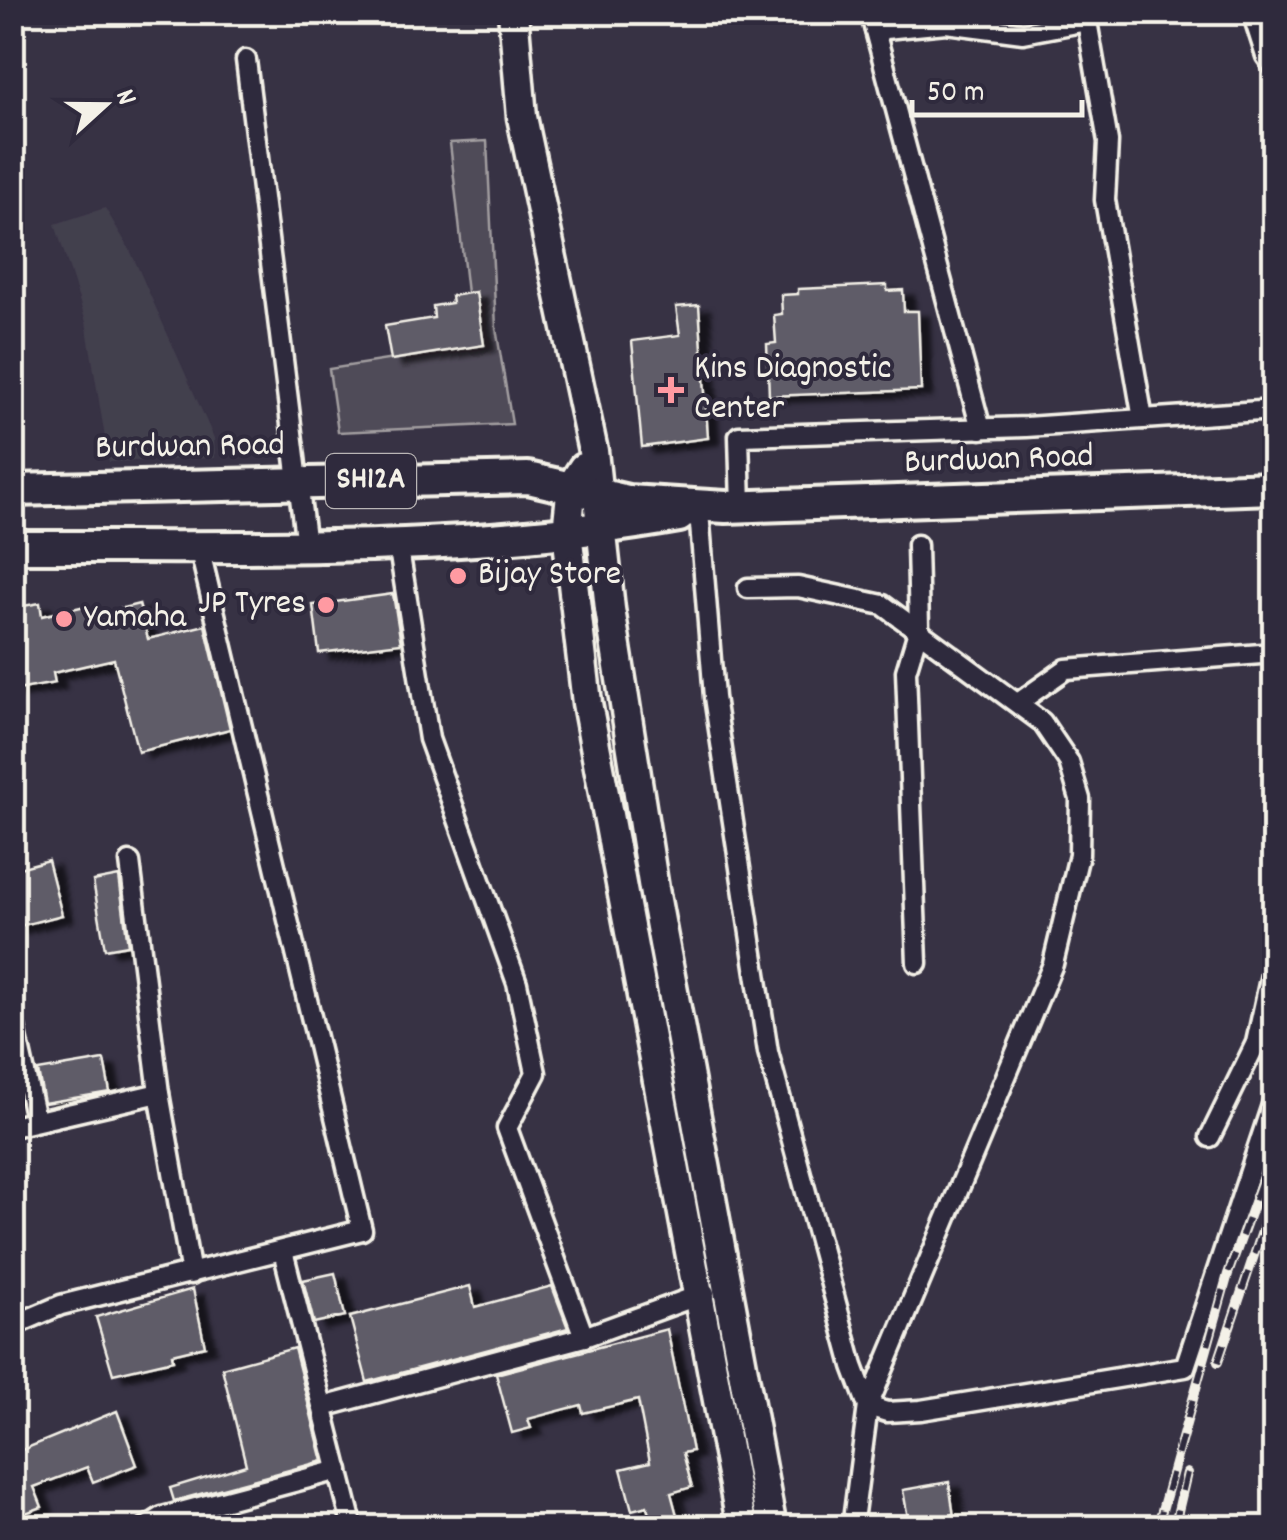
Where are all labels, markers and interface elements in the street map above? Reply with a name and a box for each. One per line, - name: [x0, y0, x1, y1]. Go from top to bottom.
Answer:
- north arrow: [55, 55, 155, 155]
- scale bar: [912, 55, 1082, 117]
- text: 50 m: [927, 73, 985, 116]
- text: N: [103, 84, 145, 111]
- place label: Kins Diagnostic Center: [694, 345, 892, 435]
- marker: Kins Diagnostic Center: [658, 377, 684, 403]
- street label: Burdwan Road: [95, 421, 285, 475]
- street label: Burdwan Road: [903, 433, 1095, 489]
- road number: SH12A: [326, 454, 416, 508]
- place label: Bijay Store: [478, 551, 621, 601]
- marker: Bijay Store: [447, 565, 469, 587]
- place label: JP Tyres: [198, 580, 306, 630]
- place label: Yamaha: [84, 594, 187, 644]
- marker: JP Tyres: [315, 594, 337, 616]
- marker: Yamaha: [53, 608, 75, 630]

